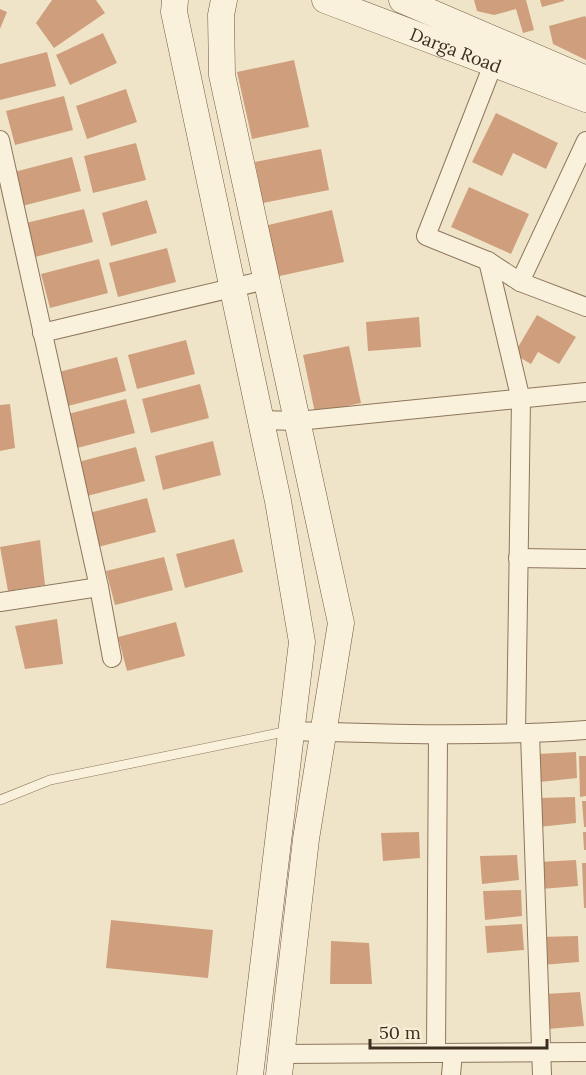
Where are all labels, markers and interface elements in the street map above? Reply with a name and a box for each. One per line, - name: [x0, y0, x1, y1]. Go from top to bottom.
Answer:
- street label: Darga Road: [407, 22, 505, 78]
- scale bar: [370, 1012, 547, 1050]
- text: 50 m: [379, 1021, 421, 1044]

